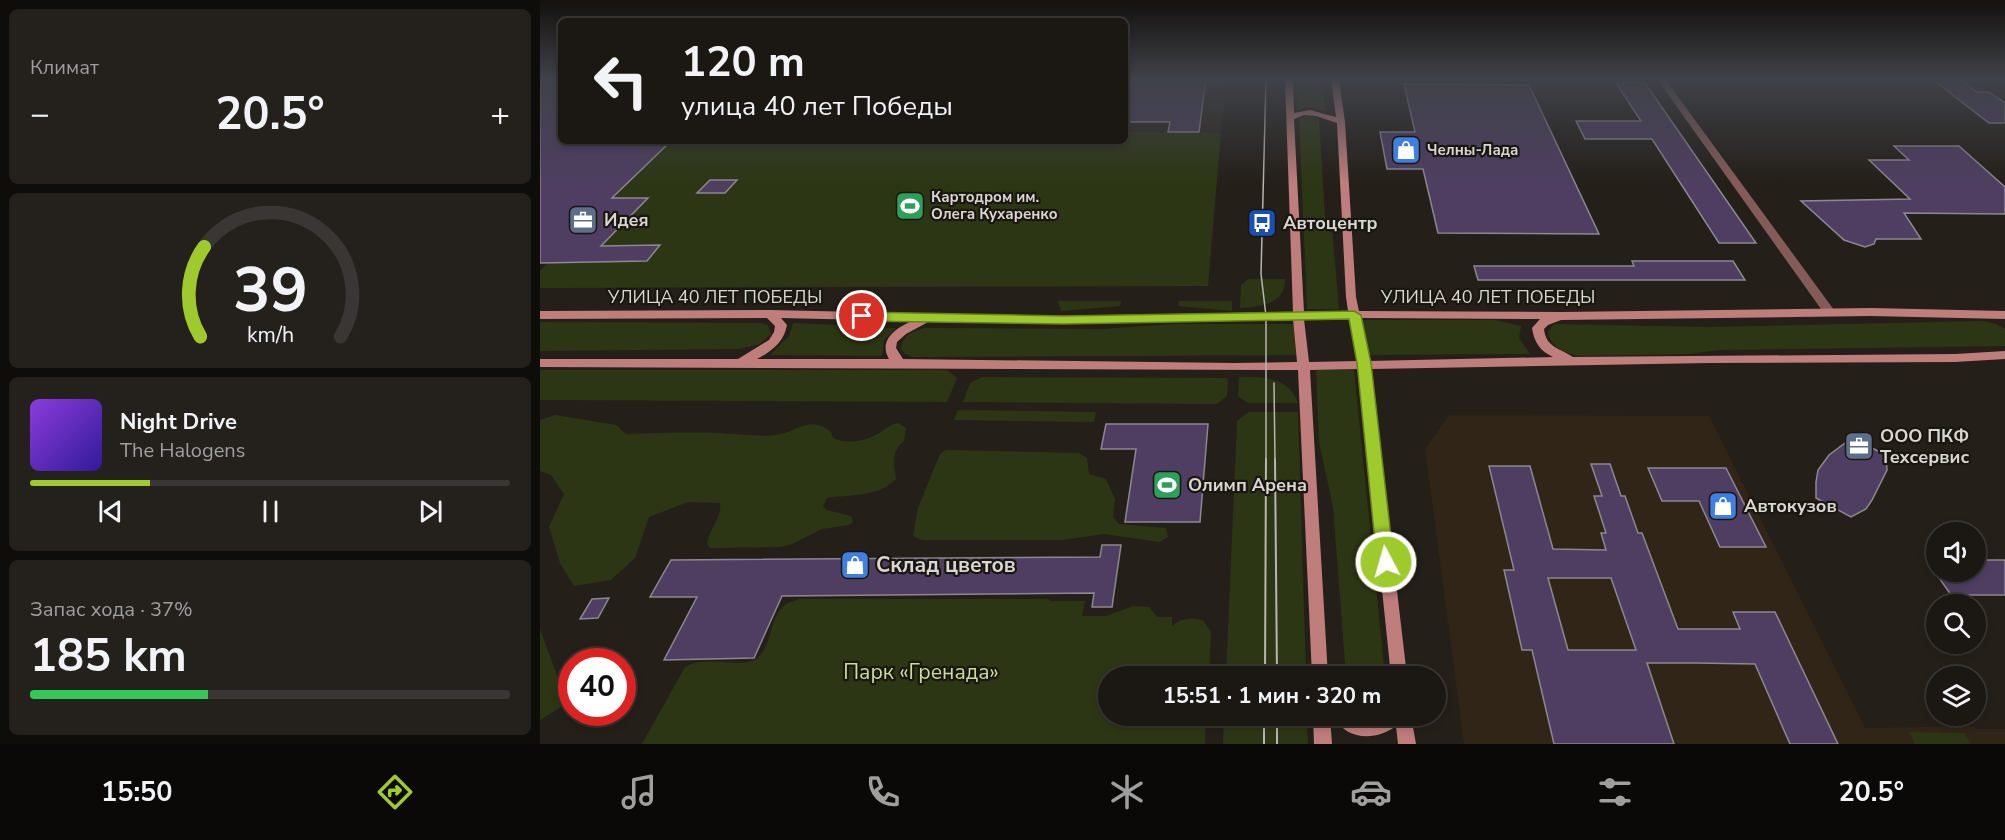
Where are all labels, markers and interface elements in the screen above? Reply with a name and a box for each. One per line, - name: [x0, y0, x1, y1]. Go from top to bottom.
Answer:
- text: 120 m: [681, 34, 805, 91]
- icon: left: [582, 42, 660, 120]
- text: Климат: [30, 54, 99, 81]
- text: 20.5°: [215, 84, 325, 145]
- text: улица 40 лет Победы: [681, 88, 953, 125]
- text: −: [30, 92, 50, 137]
- text: +: [490, 92, 510, 137]
- shop icon: Челны-Лада: [1390, 134, 1422, 166]
- place label: Челны-Лада: [1427, 140, 1519, 160]
- place label: Картодром им. Олега Кухаренко: [931, 187, 1058, 224]
- sports icon: Картодром им. Олега Кухаренко: [894, 190, 926, 222]
- office icon: Идея: [567, 204, 599, 236]
- bus stop icon: Автоцентр: [1246, 207, 1278, 239]
- place label: Идея: [604, 208, 649, 232]
- place label: Автоцентр: [1283, 211, 1378, 235]
- text: 39: [233, 248, 307, 333]
- street label: УЛИЦА 40 ЛЕТ ПОБЕДЫ: [607, 285, 822, 309]
- street label: УЛИЦА 40 ЛЕТ ПОБЕДЫ: [1380, 285, 1595, 309]
- pin: [836, 290, 887, 341]
- icon: arrive: [845, 299, 878, 332]
- text: km/h: [246, 321, 294, 351]
- text: Night Drive: [120, 407, 237, 437]
- place label: ООО ПКФ Техсервис: [1880, 424, 1969, 469]
- office icon: ООО ПКФ Техсервис: [1843, 430, 1875, 462]
- text: The Halogens: [120, 437, 245, 464]
- sports icon: Олимп Арена: [1151, 469, 1183, 501]
- place label: Олимп Арена: [1188, 473, 1307, 497]
- shop icon: Автокузов: [1707, 490, 1739, 522]
- place label: Автокузов: [1744, 494, 1837, 518]
- icon: previous: [94, 495, 127, 528]
- icon: pause: [254, 495, 287, 528]
- icon: next: [414, 495, 447, 528]
- map controls: [1926, 522, 1986, 726]
- button: sound: [1926, 522, 1986, 582]
- position arrow: [1354, 530, 1418, 594]
- shop icon: Склад цветов: [839, 549, 871, 581]
- place label: Склад цветов: [876, 551, 1016, 579]
- button: search: [1926, 594, 1986, 654]
- text: Запас хода · 37%: [30, 596, 193, 623]
- text: 185 km: [30, 626, 187, 687]
- speed limit sign: 40: [558, 648, 636, 726]
- park label: Парк «Гренада»: [843, 658, 999, 686]
- button: layers: [1926, 666, 1986, 726]
- text: 15:51 · 1 мин · 320 m: [1163, 681, 1381, 711]
- icon: directions: [374, 771, 416, 813]
- icon: music: [618, 771, 660, 813]
- icon: phone: [862, 771, 904, 813]
- icon: climate: [1106, 771, 1148, 813]
- icon: car: [1350, 771, 1392, 813]
- icon: filters: [1594, 771, 1636, 813]
- text: 15:50: [101, 774, 172, 811]
- text: 20.5°: [1838, 774, 1904, 811]

